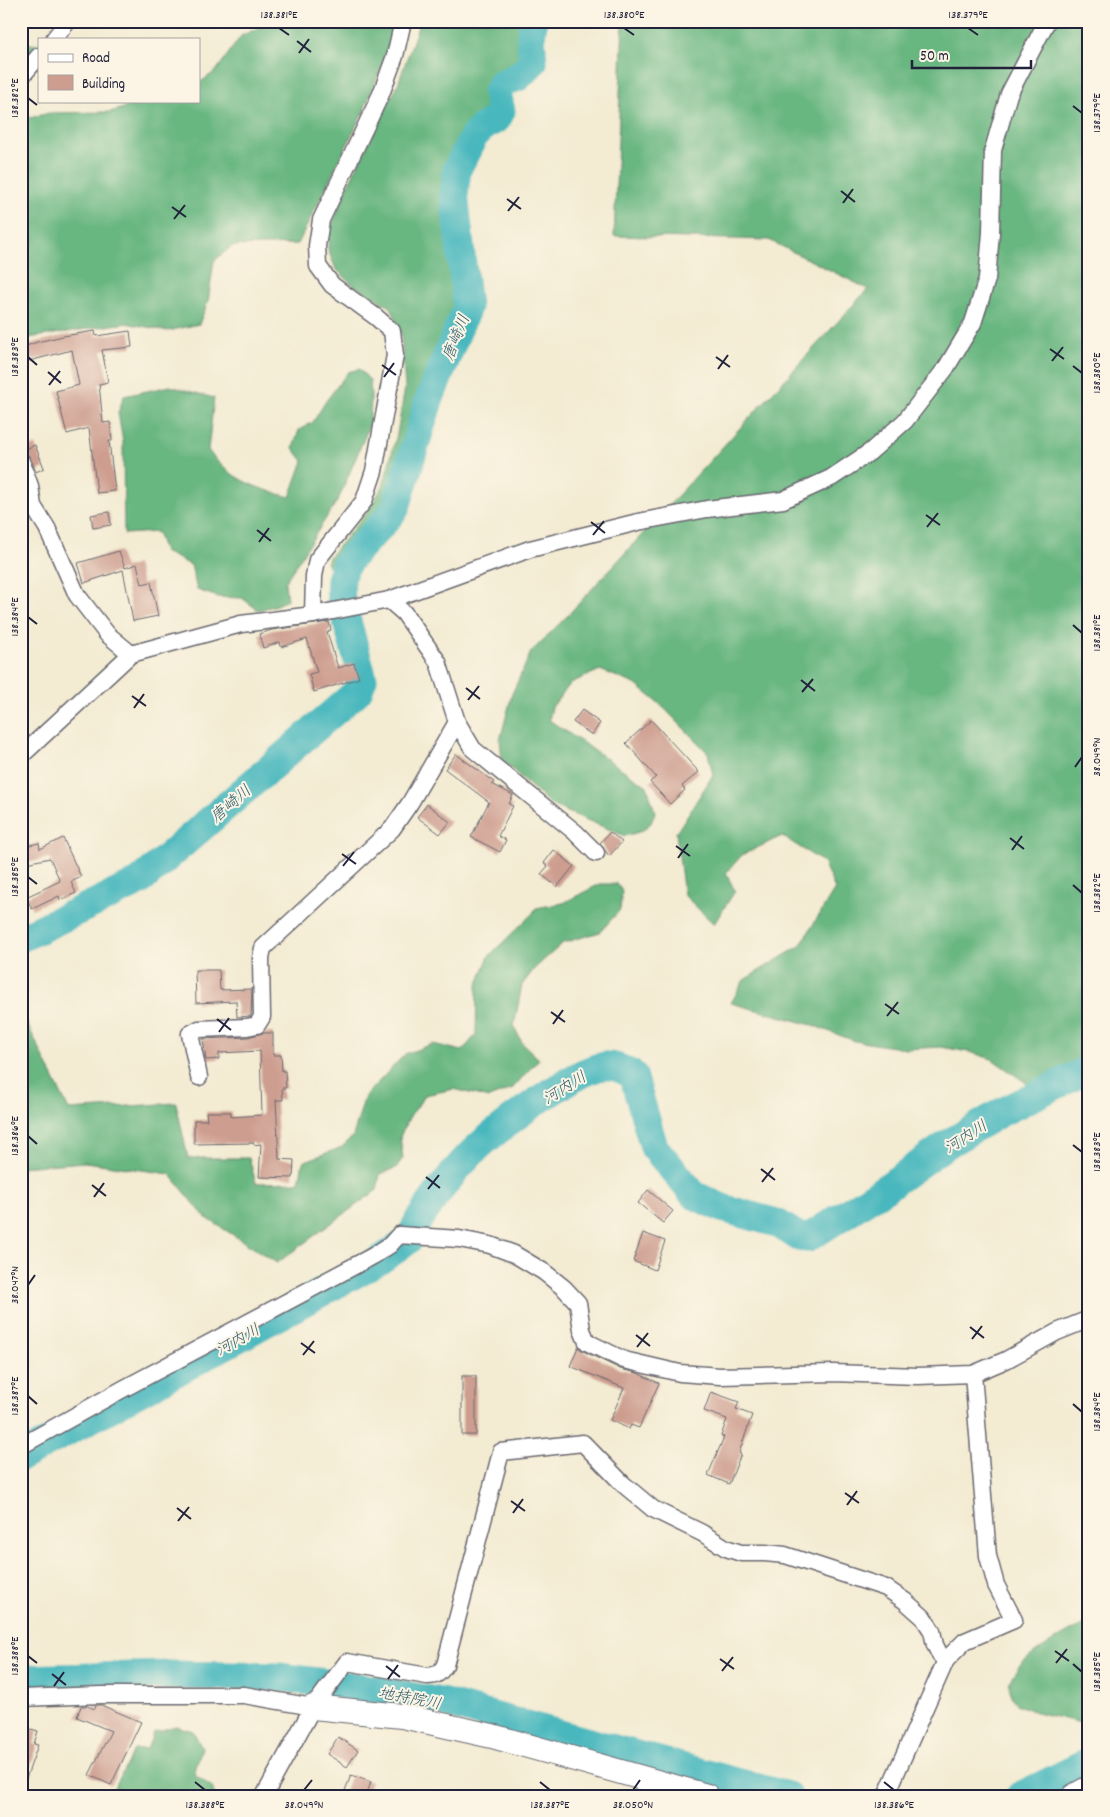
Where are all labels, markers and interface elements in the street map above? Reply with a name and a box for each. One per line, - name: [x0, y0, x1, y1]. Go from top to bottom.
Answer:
- text: 138.381°E: [261, 7, 298, 24]
- text: 138.380°E: [604, 7, 645, 24]
- text: 138.379°E: [948, 7, 988, 24]
- legend: [38, 38, 200, 102]
- scale bar: [912, 38, 1031, 70]
- text: 50 m: [920, 46, 949, 68]
- text: Road: [82, 48, 110, 70]
- text: Building: [82, 74, 125, 96]
- text: 138.382°E: [7, 78, 24, 118]
- text: 138.379°E: [1089, 93, 1106, 133]
- water label: 唐崎川: [438, 311, 477, 365]
- text: 138.383°E: [7, 337, 24, 377]
- text: 138.380°E: [1089, 352, 1106, 393]
- text: 138.384°E: [7, 597, 24, 637]
- text: 138.381°E: [1089, 614, 1106, 651]
- text: 38.049°N: [1089, 737, 1106, 776]
- water label: 唐崎川: [206, 780, 257, 829]
- text: 138.385°E: [7, 857, 24, 897]
- text: 138.382°E: [1089, 873, 1106, 913]
- water label: 河内川: [539, 1067, 592, 1112]
- text: 138.386°E: [7, 1115, 24, 1156]
- water label: 河内川: [940, 1115, 993, 1161]
- text: 138.383°E: [1089, 1132, 1106, 1172]
- text: 38.047°N: [7, 1266, 24, 1304]
- water label: 河内川: [212, 1319, 265, 1363]
- text: 138.387°E: [7, 1376, 24, 1415]
- text: 138.384°E: [1089, 1392, 1106, 1432]
- text: 138.388°E: [7, 1636, 24, 1676]
- text: 138.385°E: [1089, 1652, 1106, 1692]
- water label: 地持院川: [376, 1682, 443, 1717]
- text: 138.388°E: [185, 1797, 225, 1814]
- text: 38.049°N: [285, 1797, 324, 1814]
- text: 138.387°E: [531, 1797, 570, 1814]
- text: 38.050°N: [613, 1797, 653, 1814]
- text: 138.386°E: [874, 1797, 915, 1814]

